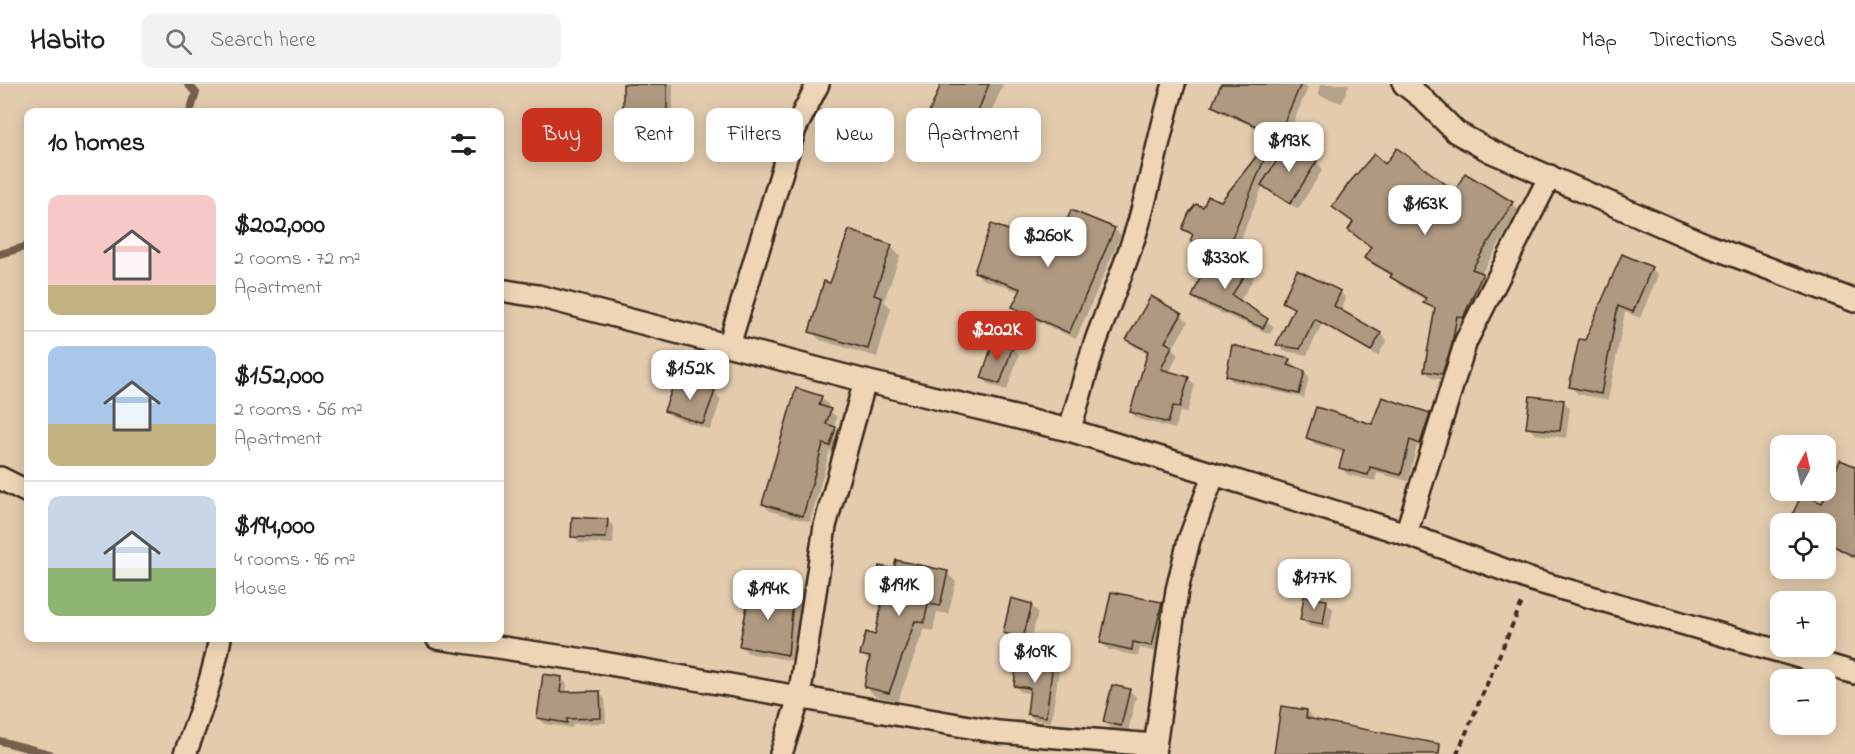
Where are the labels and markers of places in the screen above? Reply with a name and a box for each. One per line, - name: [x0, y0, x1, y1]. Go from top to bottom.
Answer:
- pin: $193K: [1247, 122, 1331, 173]
- pin: $163K: [1383, 185, 1467, 236]
- pin: $260K: [1006, 217, 1090, 268]
- pin: $330K: [1183, 239, 1267, 290]
- pin: $202K: [955, 311, 1039, 362]
- pin: $152K: [648, 350, 732, 401]
- pin: $177K: [1272, 559, 1356, 610]
- pin: $191K: [857, 566, 941, 617]
- pin: $194K: [726, 570, 810, 621]
- pin: $109K: [993, 633, 1077, 684]

